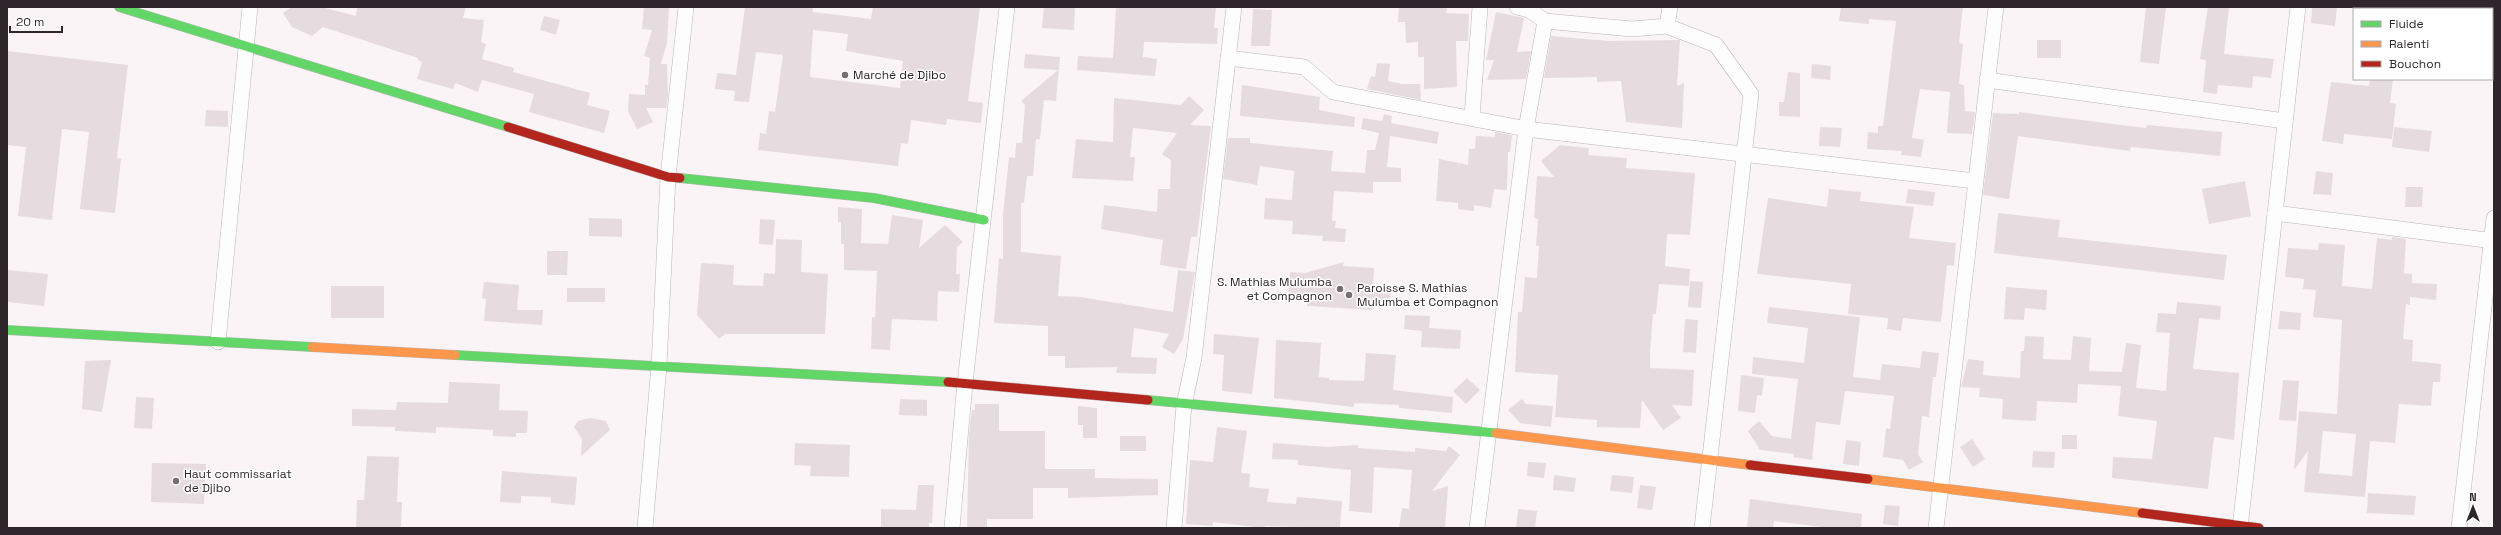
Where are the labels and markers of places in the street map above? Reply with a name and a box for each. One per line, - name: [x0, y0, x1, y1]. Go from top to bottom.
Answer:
- place label: Marché de Djibo: [853, 67, 946, 83]
- marker: Marché de Djibo: [840, 70, 850, 80]
- place label: S. Mathias Mulumba et Compagnon: [1217, 274, 1332, 304]
- place label: Paroisse S. Mathias Mulumba et Compagnon: [1357, 280, 1498, 310]
- marker: S. Mathias Mulumba et Compagnon: [1335, 284, 1345, 294]
- marker: Paroisse S. Mathias Mulumba et Compagnon: [1344, 290, 1354, 300]
- place label: Haut commissariat de Djibo: [184, 466, 292, 496]
- marker: Haut commissariat de Djibo: [171, 476, 181, 486]

